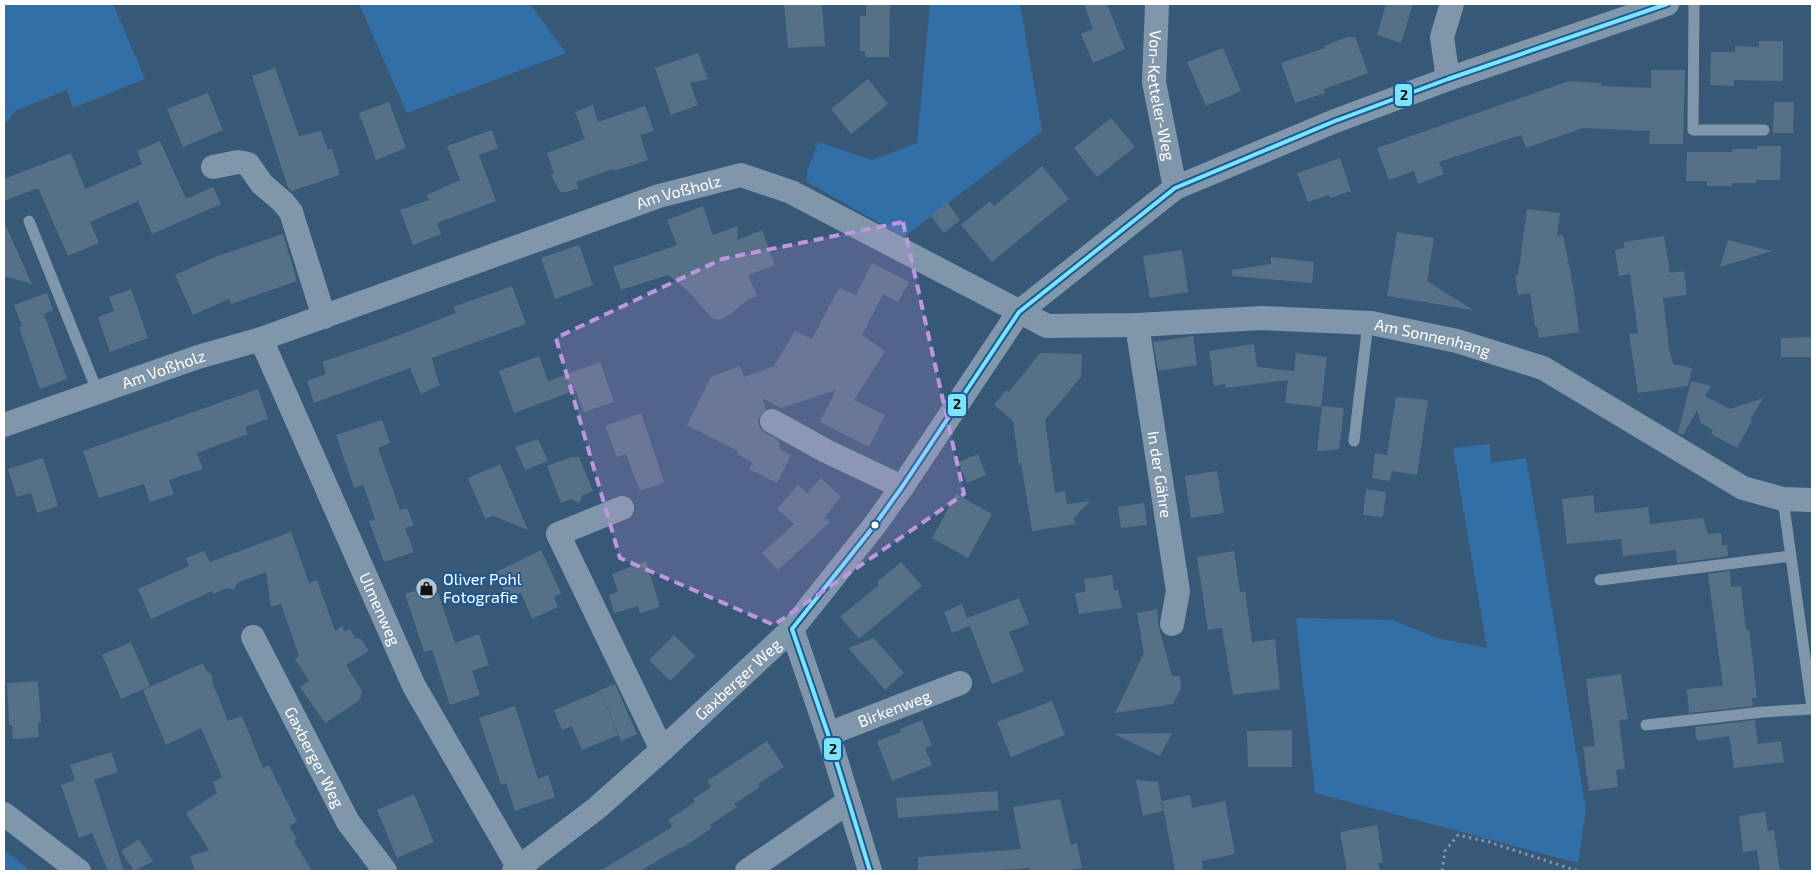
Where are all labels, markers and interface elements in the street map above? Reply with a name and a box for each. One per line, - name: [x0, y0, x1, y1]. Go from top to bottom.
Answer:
- street label: Von-Ketteler-Weg: [1145, 30, 1179, 162]
- line badge: 2: [1394, 83, 1413, 107]
- text: 2: [1400, 86, 1408, 103]
- street label: Am Voßholz: [633, 170, 723, 213]
- street label: Am Sonnenhang: [1373, 314, 1493, 360]
- street label: Am Voßholz: [119, 345, 207, 392]
- line badge: 2: [947, 393, 967, 417]
- text: 2: [953, 395, 961, 412]
- street label: In der Gähre: [1144, 429, 1177, 519]
- unlabelled marker: [870, 520, 880, 530]
- street label: Ulmenweg: [356, 569, 405, 648]
- place label: Oliver Pohl Fotografie: [443, 569, 522, 606]
- shop icon: Oliver Pohl Fotografie: [415, 576, 439, 600]
- street label: Gaxberger Weg: [691, 634, 785, 724]
- street label: Birkenweg: [855, 685, 933, 731]
- street label: Gaxberger Weg: [281, 703, 349, 811]
- line badge: 2: [823, 737, 842, 761]
- text: 2: [829, 740, 837, 757]

